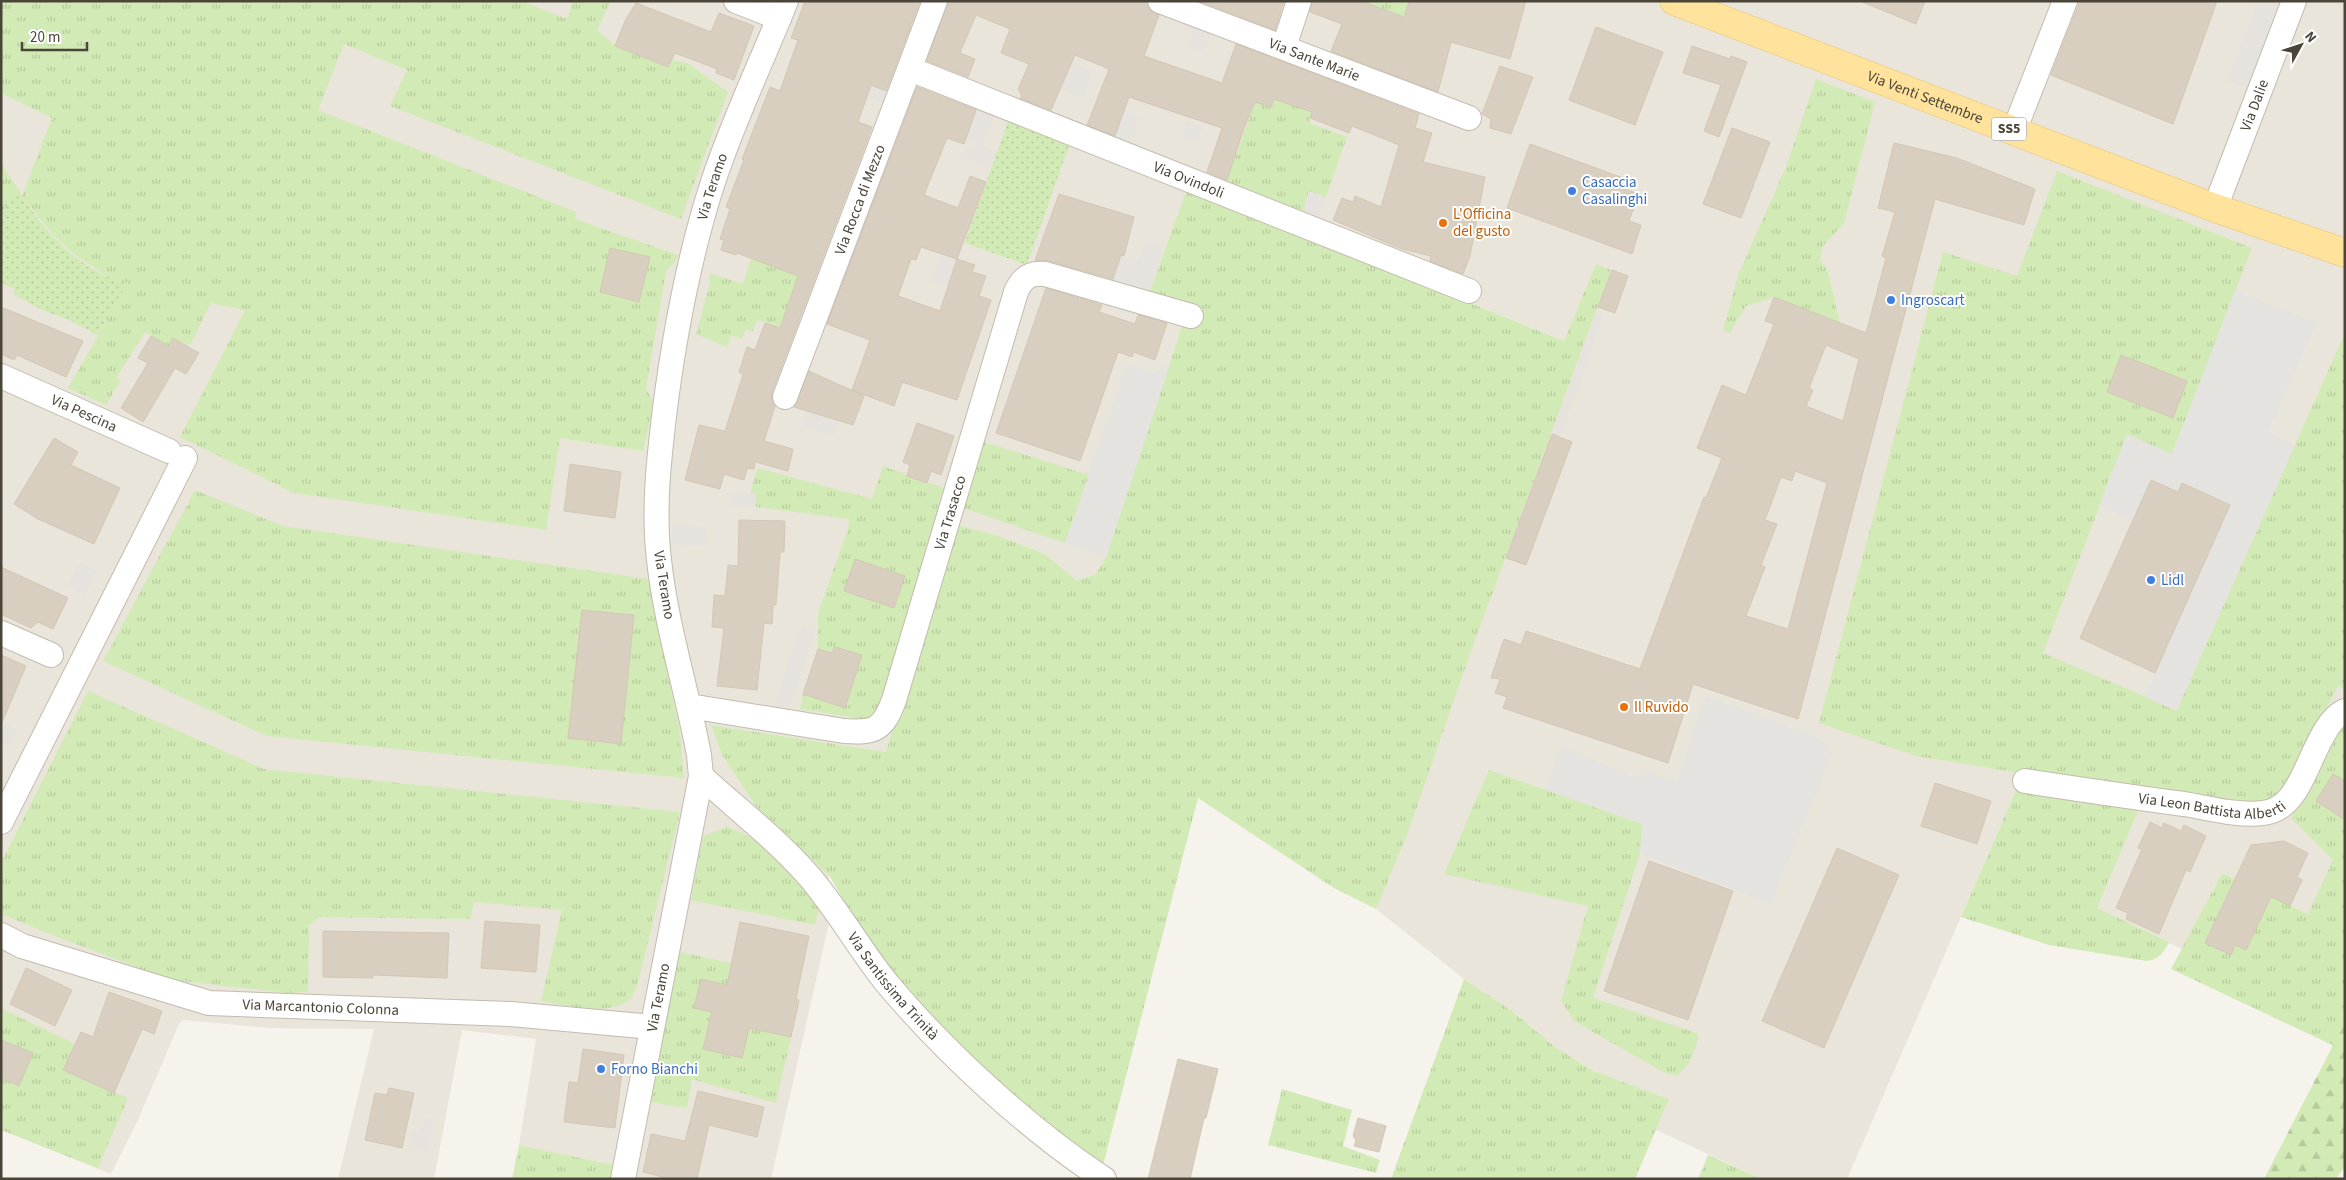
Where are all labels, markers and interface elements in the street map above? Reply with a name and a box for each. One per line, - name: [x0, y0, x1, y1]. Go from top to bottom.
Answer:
- scale bar: [22, 20, 88, 52]
- north arrow: [2276, 20, 2326, 70]
- text: 20 m: [30, 27, 60, 48]
- text: N: [2300, 27, 2321, 47]
- street label: Via Sante Marie: [1266, 33, 1363, 86]
- street label: Via Venti Settembre: [1864, 65, 1986, 129]
- street label: Via Dalie: [2235, 76, 2274, 134]
- road number: SS5: [1992, 118, 2026, 140]
- street label: Via Rocca di Mezzo: [829, 141, 890, 258]
- street label: Via Teramo: [692, 150, 733, 223]
- street label: Via Ovindoli: [1150, 156, 1228, 203]
- place label: Casaccia Casalinghi: [1582, 172, 1647, 210]
- marker: Casaccia Casalinghi: [1566, 185, 1578, 197]
- place label: L'Officina del gusto: [1453, 204, 1511, 242]
- marker: L'Officina del gusto: [1437, 217, 1449, 229]
- place label: Ingroscart: [1901, 290, 1965, 311]
- marker: Ingroscart: [1885, 294, 1897, 306]
- street label: Via Pescina: [48, 389, 120, 437]
- street label: Via Trasacco: [929, 473, 971, 552]
- street label: Via Teramo: [648, 549, 680, 621]
- place label: Lidl: [2161, 570, 2184, 591]
- marker: Lidl: [2145, 574, 2157, 586]
- place label: Il Ruvido: [1634, 697, 1689, 718]
- marker: Il Ruvido: [1618, 701, 1630, 713]
- street label: Via Leon Battista Alberti: [2137, 787, 2290, 824]
- street label: Via Santissima Trinità: [843, 928, 944, 1045]
- street label: Via Teramo: [641, 961, 675, 1033]
- street label: Via Marcantonio Colonna: [242, 994, 399, 1020]
- place label: Forno Bianchi: [611, 1059, 698, 1080]
- marker: Forno Bianchi: [595, 1063, 607, 1075]

